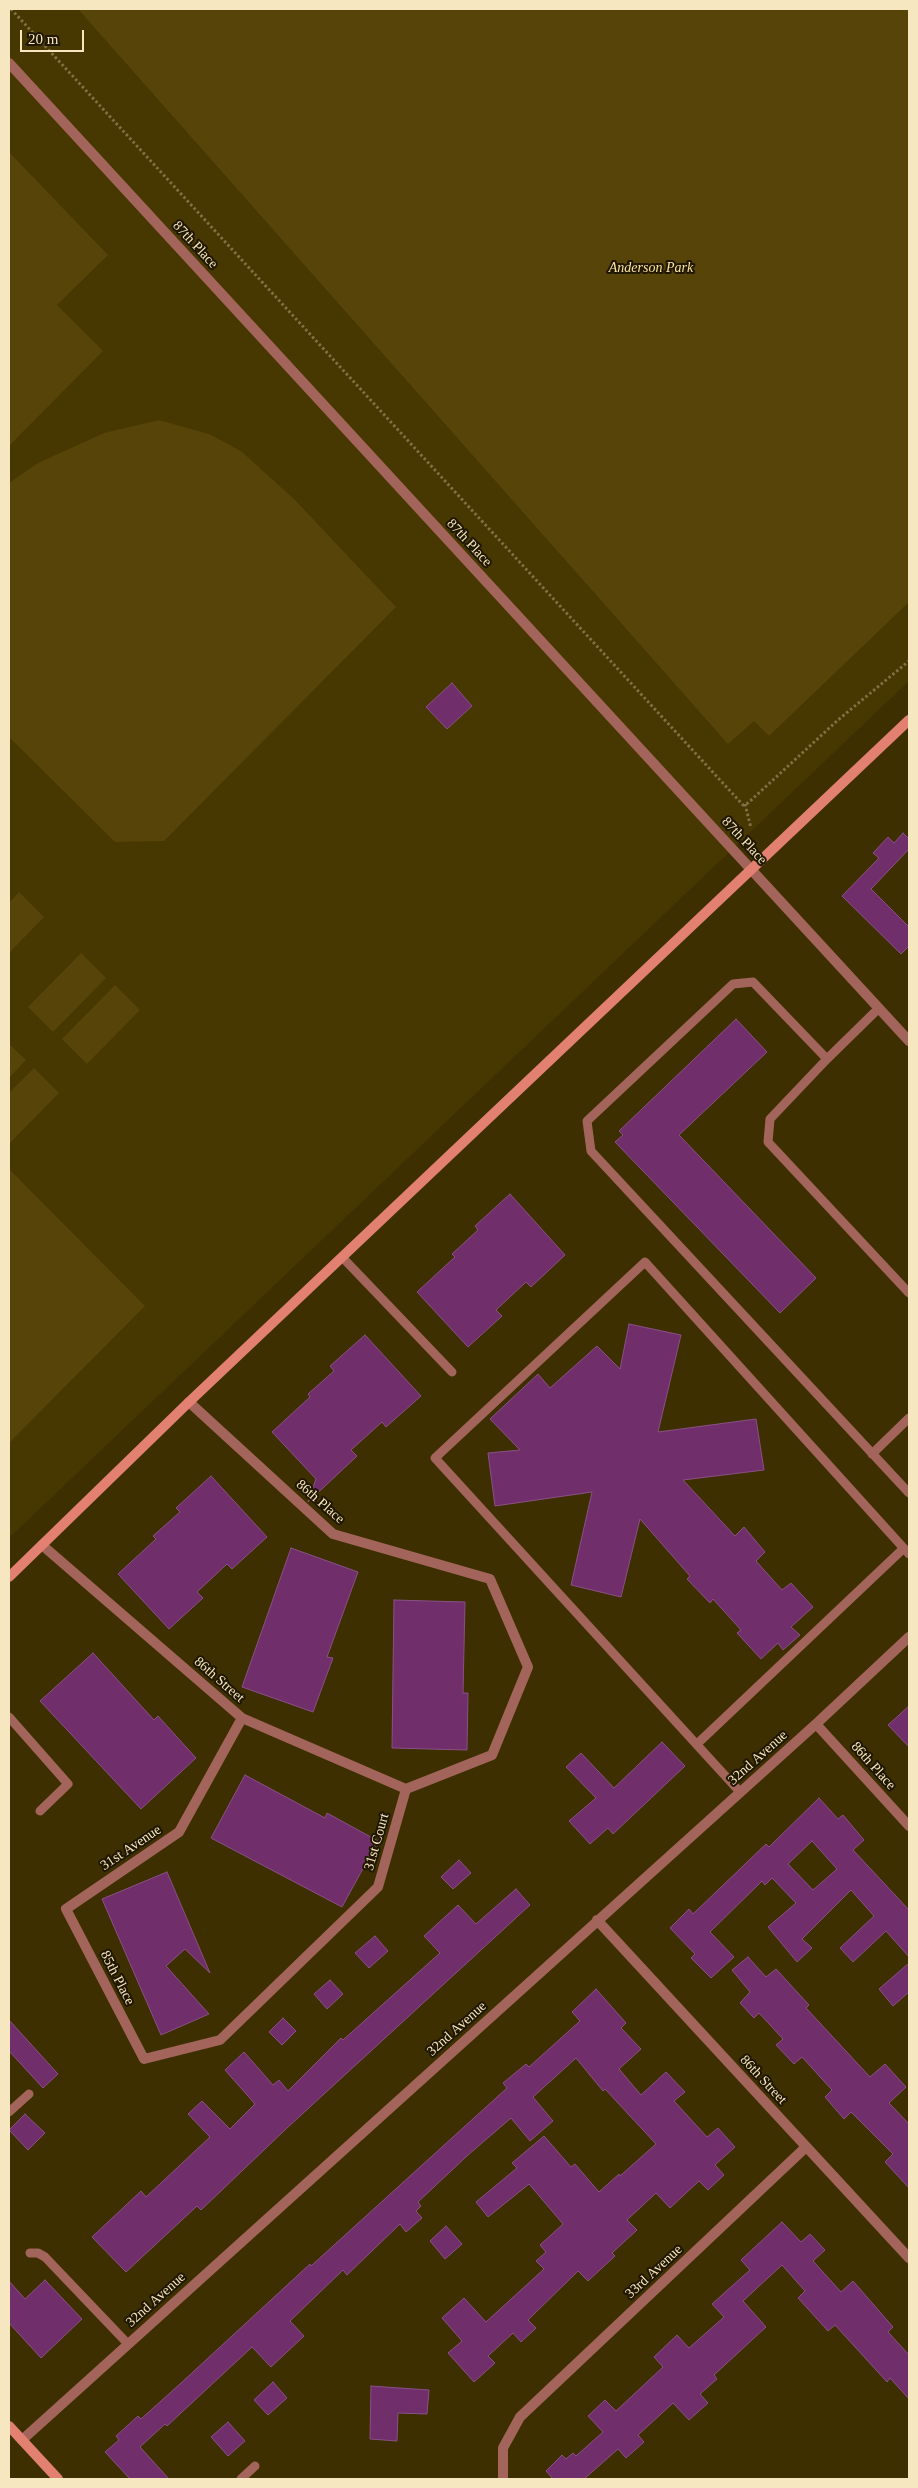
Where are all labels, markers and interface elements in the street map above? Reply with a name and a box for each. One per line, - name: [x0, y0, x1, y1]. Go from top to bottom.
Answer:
- scale bar: [22, 20, 86, 52]
- text: 20 m: [28, 31, 58, 47]
- street label: 87th Place: [169, 218, 221, 272]
- park label: Anderson Park: [609, 260, 693, 276]
- street label: 87th Place: [443, 516, 495, 570]
- street label: 87th Place: [718, 814, 770, 868]
- street label: 86th Place: [292, 1476, 348, 1528]
- street label: 86th Street: [190, 1654, 248, 1706]
- street label: 32nd Avenue: [725, 1727, 791, 1789]
- street label: 86th Place: [847, 1739, 899, 1793]
- street label: 31st Court: [361, 1811, 393, 1873]
- street label: 31st Avenue: [98, 1822, 164, 1874]
- street label: 85th Place: [96, 1948, 138, 2008]
- street label: 32nd Avenue: [424, 1998, 490, 2060]
- street label: 86th Street: [736, 2052, 790, 2108]
- street label: 33rd Avenue: [622, 2241, 686, 2303]
- street label: 32nd Avenue: [123, 2269, 189, 2331]

